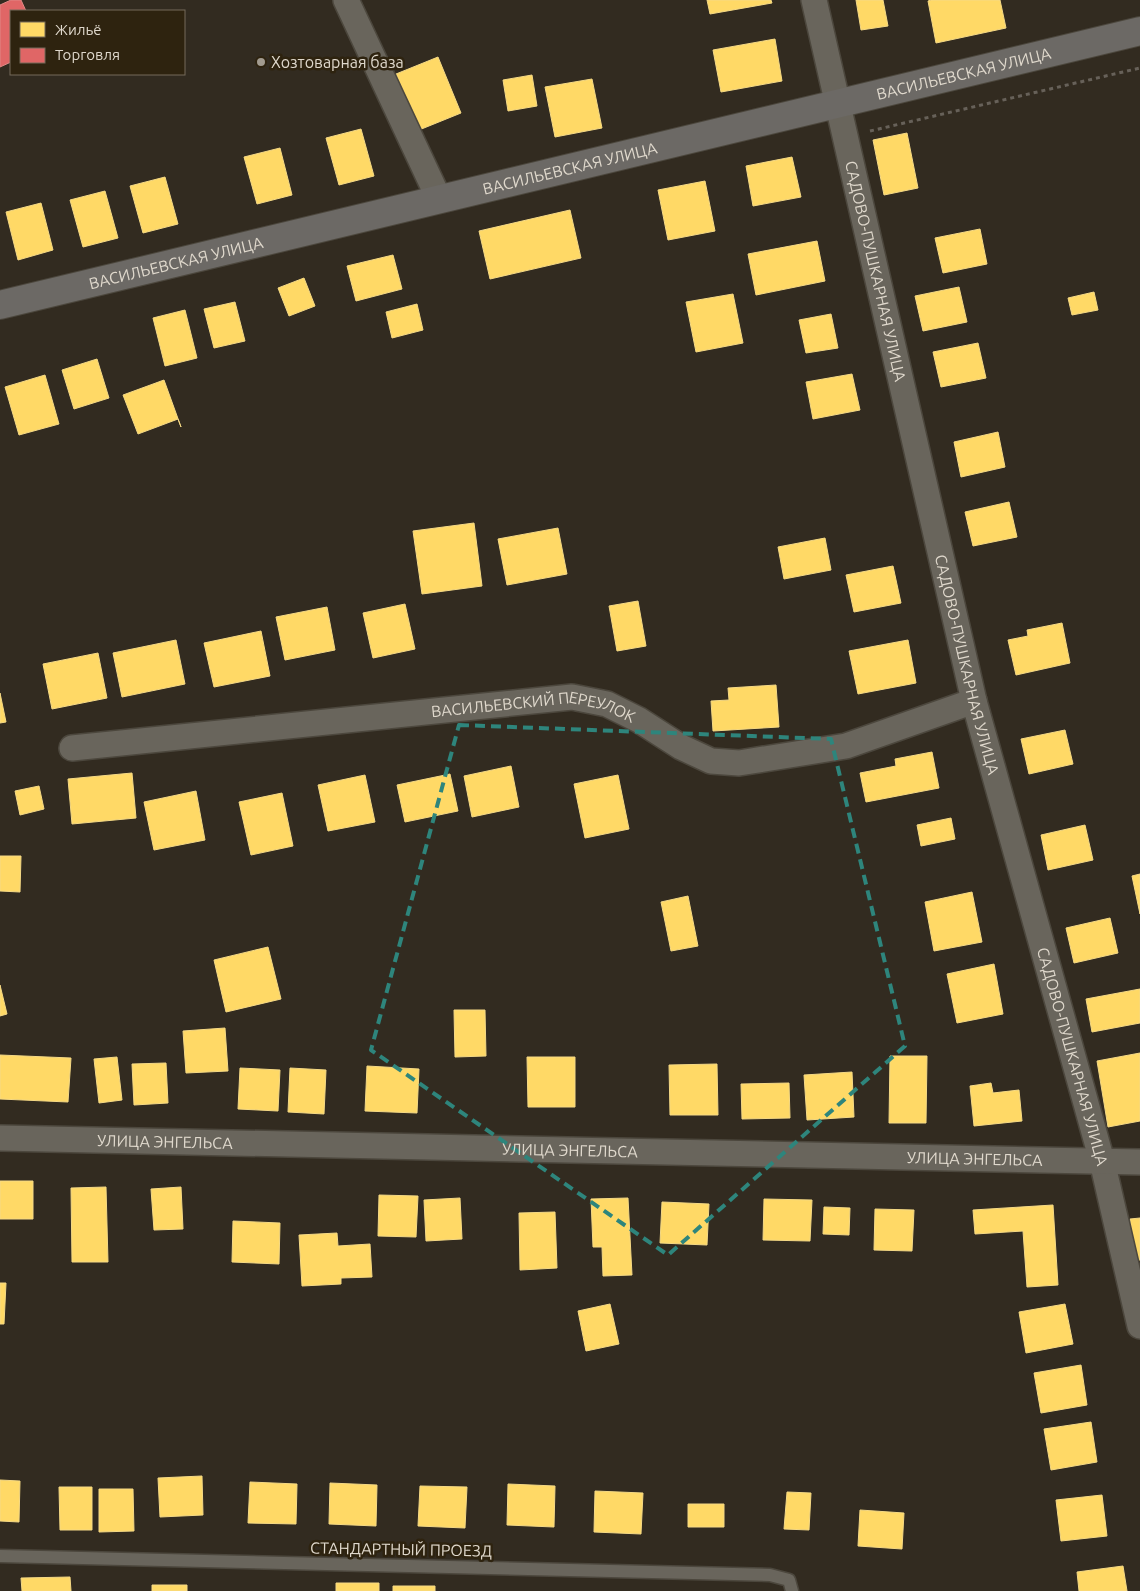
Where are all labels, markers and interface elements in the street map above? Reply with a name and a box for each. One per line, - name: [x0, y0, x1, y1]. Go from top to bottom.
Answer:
- legend: [10, 10, 185, 75]
- text: Жильё: [55, 21, 102, 38]
- street label: ВАСИЛЬЕВСКАЯ УЛИЦА: [875, 44, 1053, 103]
- text: Торговля: [55, 46, 120, 63]
- place label: Хозтоварная база: [271, 53, 404, 71]
- marker: Хозтоварная база: [255, 56, 267, 68]
- street label: ВАСИЛЬЕВСКАЯ УЛИЦА: [481, 138, 659, 198]
- street label: САДОВО-ПУШКАРНАЯ УЛИЦА: [842, 159, 910, 384]
- street label: ВАСИЛЬЕВСКАЯ УЛИЦА: [87, 233, 266, 292]
- street label: САДОВО-ПУШКАРНАЯ УЛИЦА: [932, 553, 1003, 777]
- street label: ВАСИЛЬЕВСКИЙ ПЕРЕУЛОК: [430, 688, 639, 726]
- street label: САДОВО-ПУШКАРНАЯ УЛИЦА: [1034, 945, 1112, 1168]
- street label: УЛИЦА ЭНГЕЛЬСА: [97, 1131, 234, 1152]
- street label: УЛИЦА ЭНГЕЛЬСА: [502, 1140, 638, 1160]
- street label: УЛИЦА ЭНГЕЛЬСА: [907, 1148, 1043, 1169]
- street label: СТАНДАРТНЫЙ ПРОЕЗД: [310, 1537, 492, 1560]

